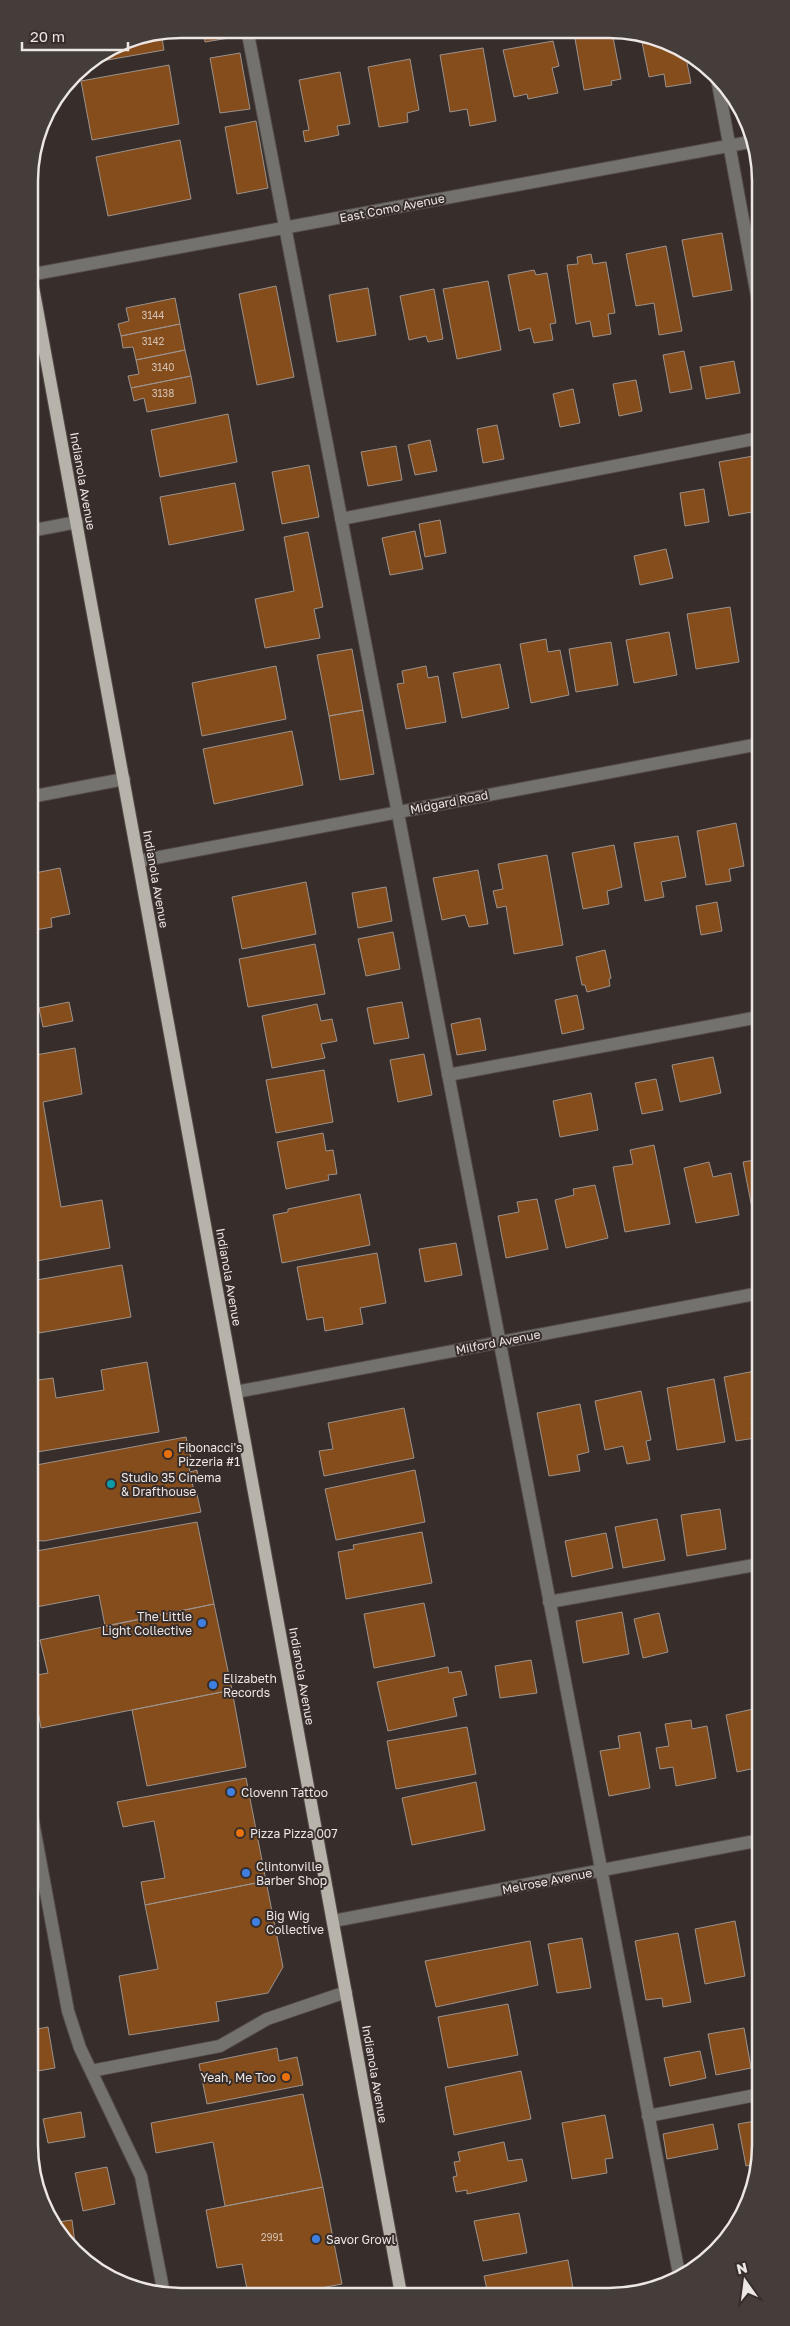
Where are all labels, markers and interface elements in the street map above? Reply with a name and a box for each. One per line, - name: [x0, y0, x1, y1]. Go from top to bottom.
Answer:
- scale bar: [22, 20, 129, 52]
- text: 20 m: [30, 27, 65, 45]
- street label: East Como Avenue: [338, 190, 446, 226]
- house number: 3144: [142, 309, 164, 321]
- house number: 3142: [142, 335, 164, 347]
- house number: 3140: [152, 361, 175, 373]
- house number: 3138: [152, 387, 174, 399]
- street label: Indianola Avenue: [67, 431, 99, 531]
- street label: Midgard Road: [409, 787, 489, 817]
- street label: Indianola Avenue: [140, 829, 172, 929]
- street label: Indianola Avenue: [213, 1227, 245, 1327]
- street label: Milford Avenue: [454, 1326, 542, 1358]
- place label: Fibonacci's Pizzeria #1: [178, 1440, 242, 1469]
- marker: Fibonacci's Pizzeria #1: [162, 1448, 174, 1460]
- place label: Studio 35 Cinema & Drafthouse: [121, 1470, 221, 1499]
- marker: Studio 35 Cinema & Drafthouse: [105, 1478, 117, 1490]
- place label: The Little Light Collective: [102, 1609, 192, 1638]
- marker: The Little Light Collective: [196, 1617, 208, 1629]
- street label: Indianola Avenue: [286, 1626, 318, 1726]
- place label: Elizabeth Records: [223, 1671, 277, 1700]
- marker: Elizabeth Records: [207, 1679, 219, 1691]
- place label: Clovenn Tattoo: [241, 1785, 328, 1800]
- marker: Clovenn Tattoo: [225, 1786, 237, 1798]
- place label: Pizza Pizza 007: [250, 1826, 338, 1841]
- marker: Pizza Pizza 007: [234, 1827, 246, 1839]
- place label: Clintonville Barber Shop: [256, 1859, 327, 1888]
- street label: Melrose Avenue: [501, 1865, 593, 1897]
- marker: Clintonville Barber Shop: [240, 1867, 252, 1879]
- place label: Big Wig Collective: [266, 1908, 324, 1937]
- marker: Big Wig Collective: [250, 1916, 262, 1928]
- street label: Indianola Avenue: [359, 2024, 391, 2124]
- place label: Yeah, Me Too: [201, 2070, 276, 2085]
- marker: Yeah, Me Too: [280, 2071, 292, 2083]
- house number: 2991: [261, 2231, 284, 2243]
- place label: Savor Growl: [326, 2232, 395, 2247]
- marker: Savor Growl: [310, 2233, 322, 2245]
- north arrow: [720, 2256, 770, 2306]
- text: N: [735, 2258, 749, 2277]

